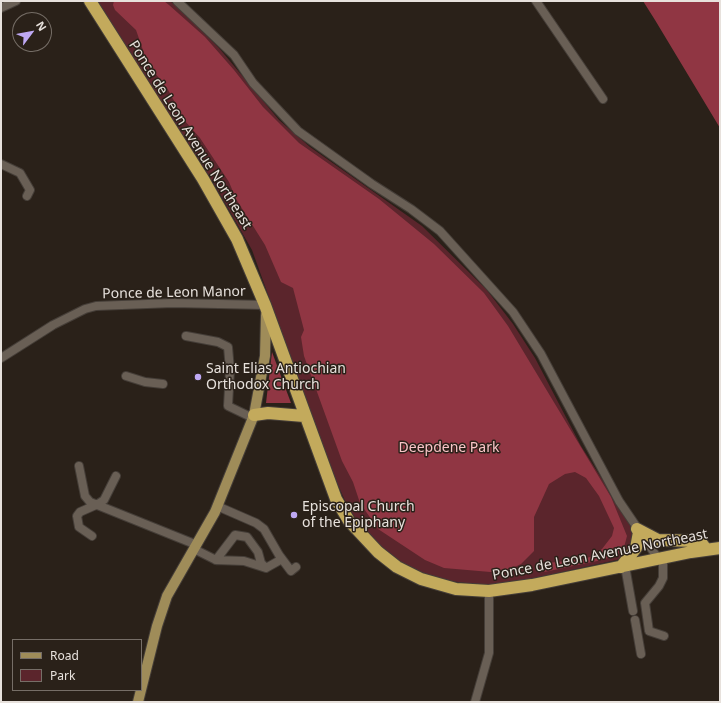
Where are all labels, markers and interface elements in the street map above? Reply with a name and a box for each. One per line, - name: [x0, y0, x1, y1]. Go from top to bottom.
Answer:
- north arrow: [12, 12, 52, 52]
- text: N: [33, 18, 50, 34]
- street label: Ponce de Leon Avenue Northeast: [125, 38, 255, 232]
- street label: Ponce de Leon Manor: [102, 283, 246, 303]
- place label: Saint Elias Antiochian Orthodox Church: [206, 361, 346, 394]
- marker: Saint Elias Antiochian Orthodox Church: [193, 372, 203, 382]
- park label: Deepdene Park: [399, 440, 499, 456]
- place label: Episcopal Church of the Epiphany: [302, 499, 415, 532]
- marker: Episcopal Church of the Epiphany: [289, 510, 299, 520]
- street label: Ponce de Leon Avenue Northeast: [491, 526, 709, 584]
- legend: [12, 639, 142, 691]
- text: Road: [50, 647, 79, 664]
- text: Park: [50, 667, 75, 684]

